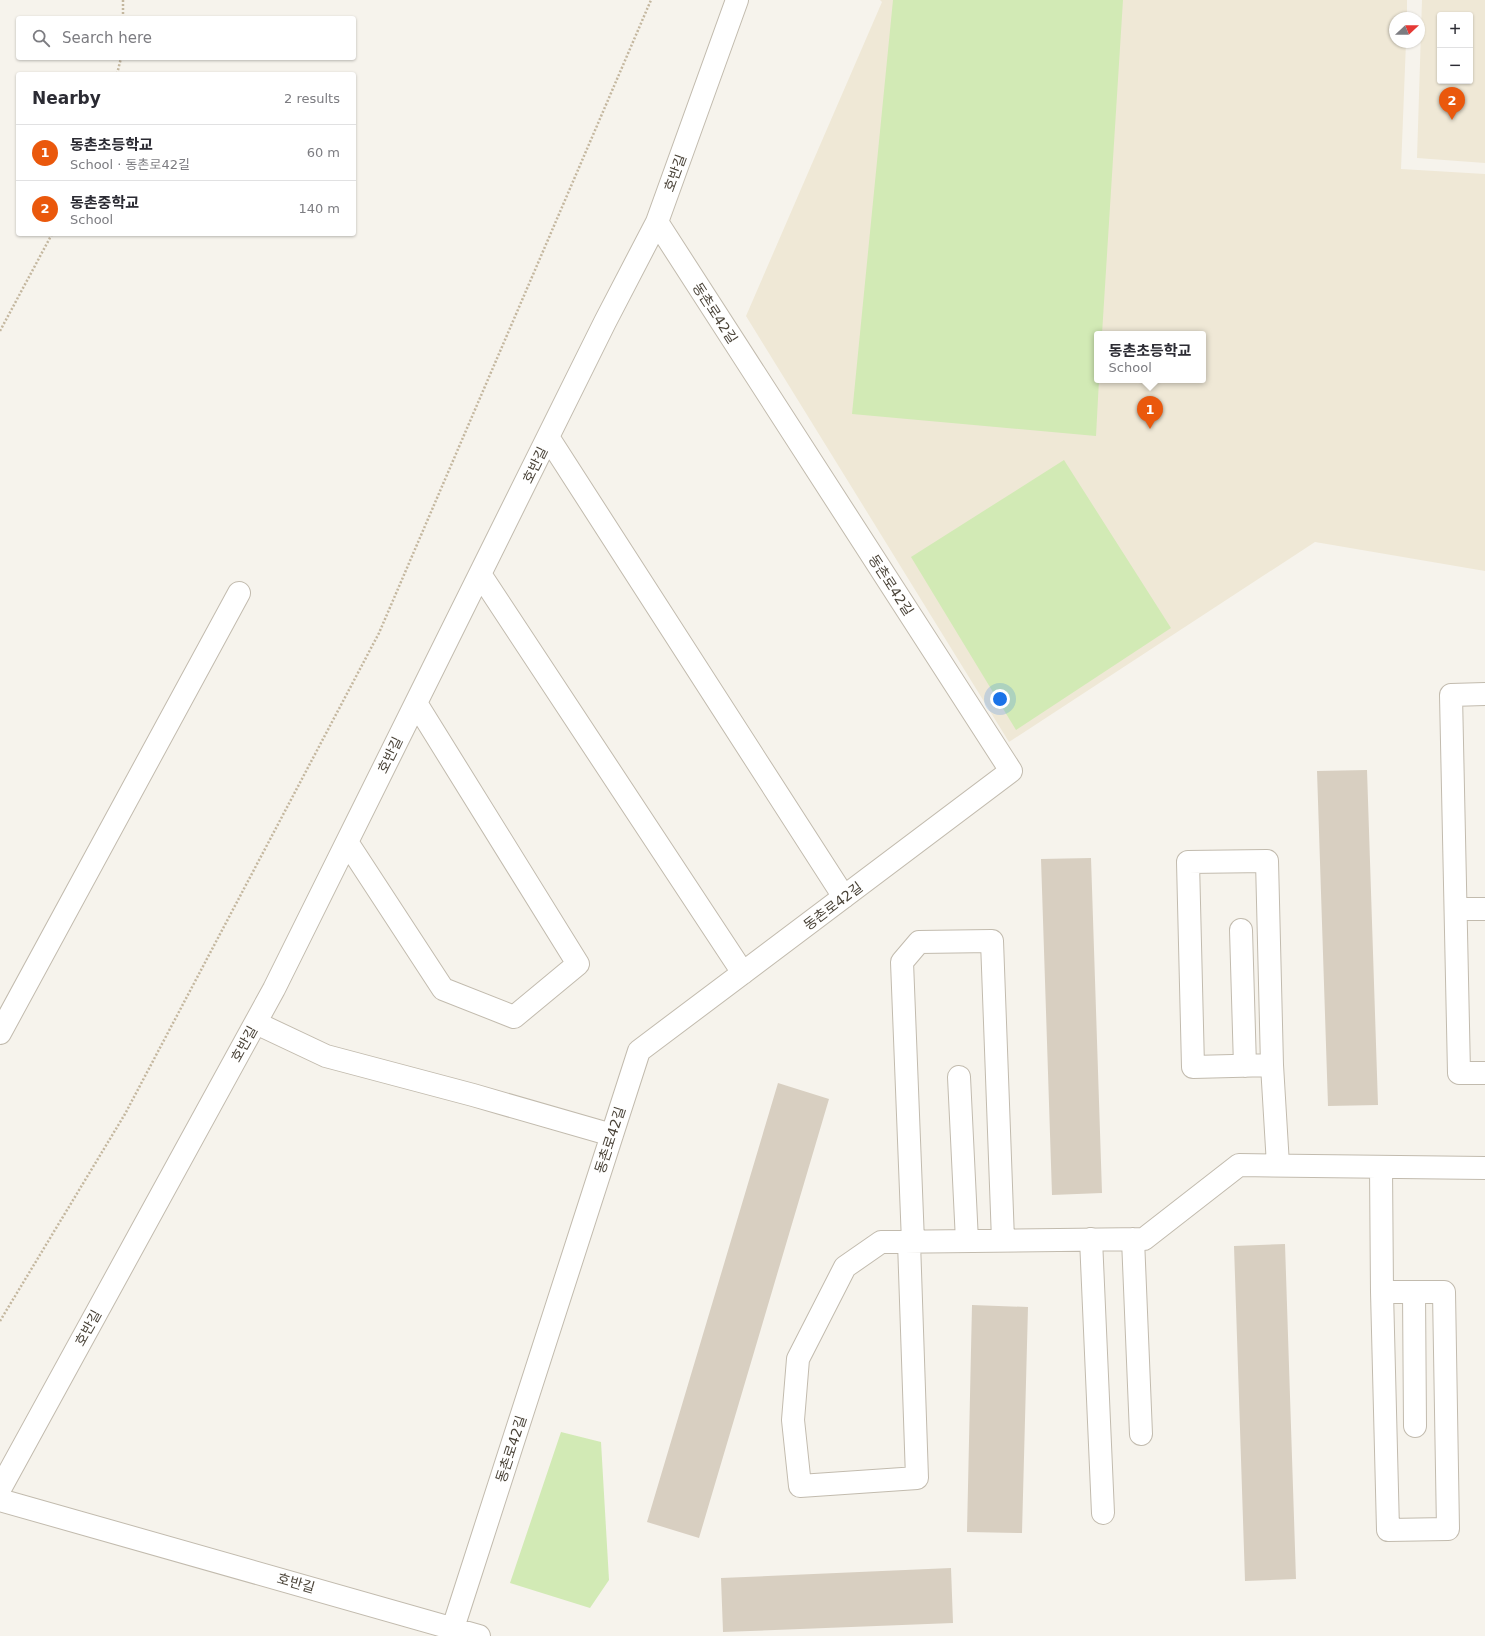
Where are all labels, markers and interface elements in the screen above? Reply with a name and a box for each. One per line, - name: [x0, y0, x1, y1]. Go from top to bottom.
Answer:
- north arrow: [1389, 12, 1425, 48]
- map controls: [1437, 12, 1473, 84]
- button: +: [1437, 12, 1473, 48]
- search box: [16, 16, 356, 60]
- icon: search: [30, 27, 52, 49]
- text: Search here: [62, 29, 152, 47]
- button: −: [1437, 48, 1473, 84]
- pin: 2: [1439, 87, 1465, 120]
- text: Nearby: [32, 88, 101, 108]
- text: 2 results: [284, 91, 340, 106]
- text: 동촌초등학교: [70, 136, 153, 154]
- text: 1: [40, 145, 50, 160]
- text: 60 m: [307, 145, 340, 160]
- street label: 호반길: [661, 152, 689, 194]
- text: School · 동촌로42길: [70, 157, 190, 172]
- text: 동촌중학교: [70, 194, 139, 212]
- text: 2: [40, 201, 50, 216]
- text: 140 m: [298, 201, 340, 216]
- text: School: [70, 212, 113, 227]
- street label: 동촌로42길: [689, 280, 741, 346]
- popup: [1094, 331, 1206, 383]
- text: 동촌초등학교: [1109, 342, 1191, 360]
- text: School: [1109, 360, 1152, 375]
- pin: 1: [1137, 396, 1163, 429]
- street label: 호반길: [519, 444, 551, 486]
- street label: 동촌로42길: [865, 552, 917, 618]
- your location: [990, 689, 1010, 709]
- street label: 호반길: [374, 734, 406, 776]
- street label: 동촌로42길: [800, 879, 866, 933]
- street label: 호반길: [228, 1023, 260, 1065]
- street label: 동촌로42길: [592, 1105, 628, 1175]
- street label: 호반길: [72, 1307, 104, 1349]
- street label: 동촌로42길: [493, 1414, 529, 1484]
- street label: 호반길: [275, 1570, 317, 1596]

